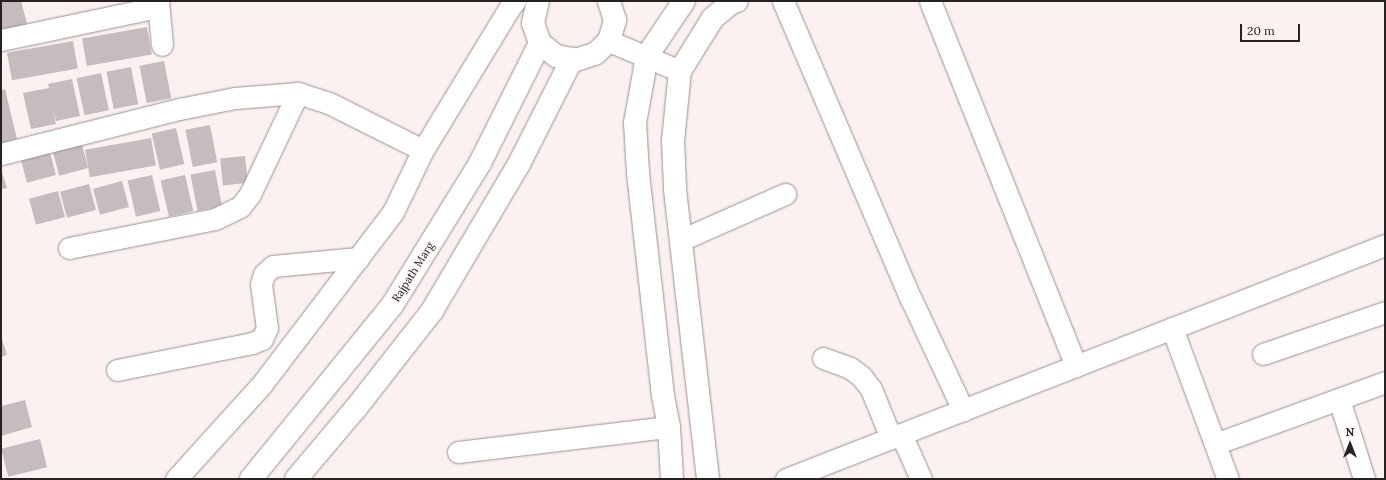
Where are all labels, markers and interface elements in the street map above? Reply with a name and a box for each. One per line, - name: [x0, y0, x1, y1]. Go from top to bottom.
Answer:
- scale bar: [1242, 16, 1302, 42]
- text: 20 m: [1247, 23, 1275, 38]
- street label: Rajpath Marg: [389, 240, 437, 304]
- north arrow: [1330, 424, 1370, 464]
- text: N: [1346, 425, 1354, 439]

